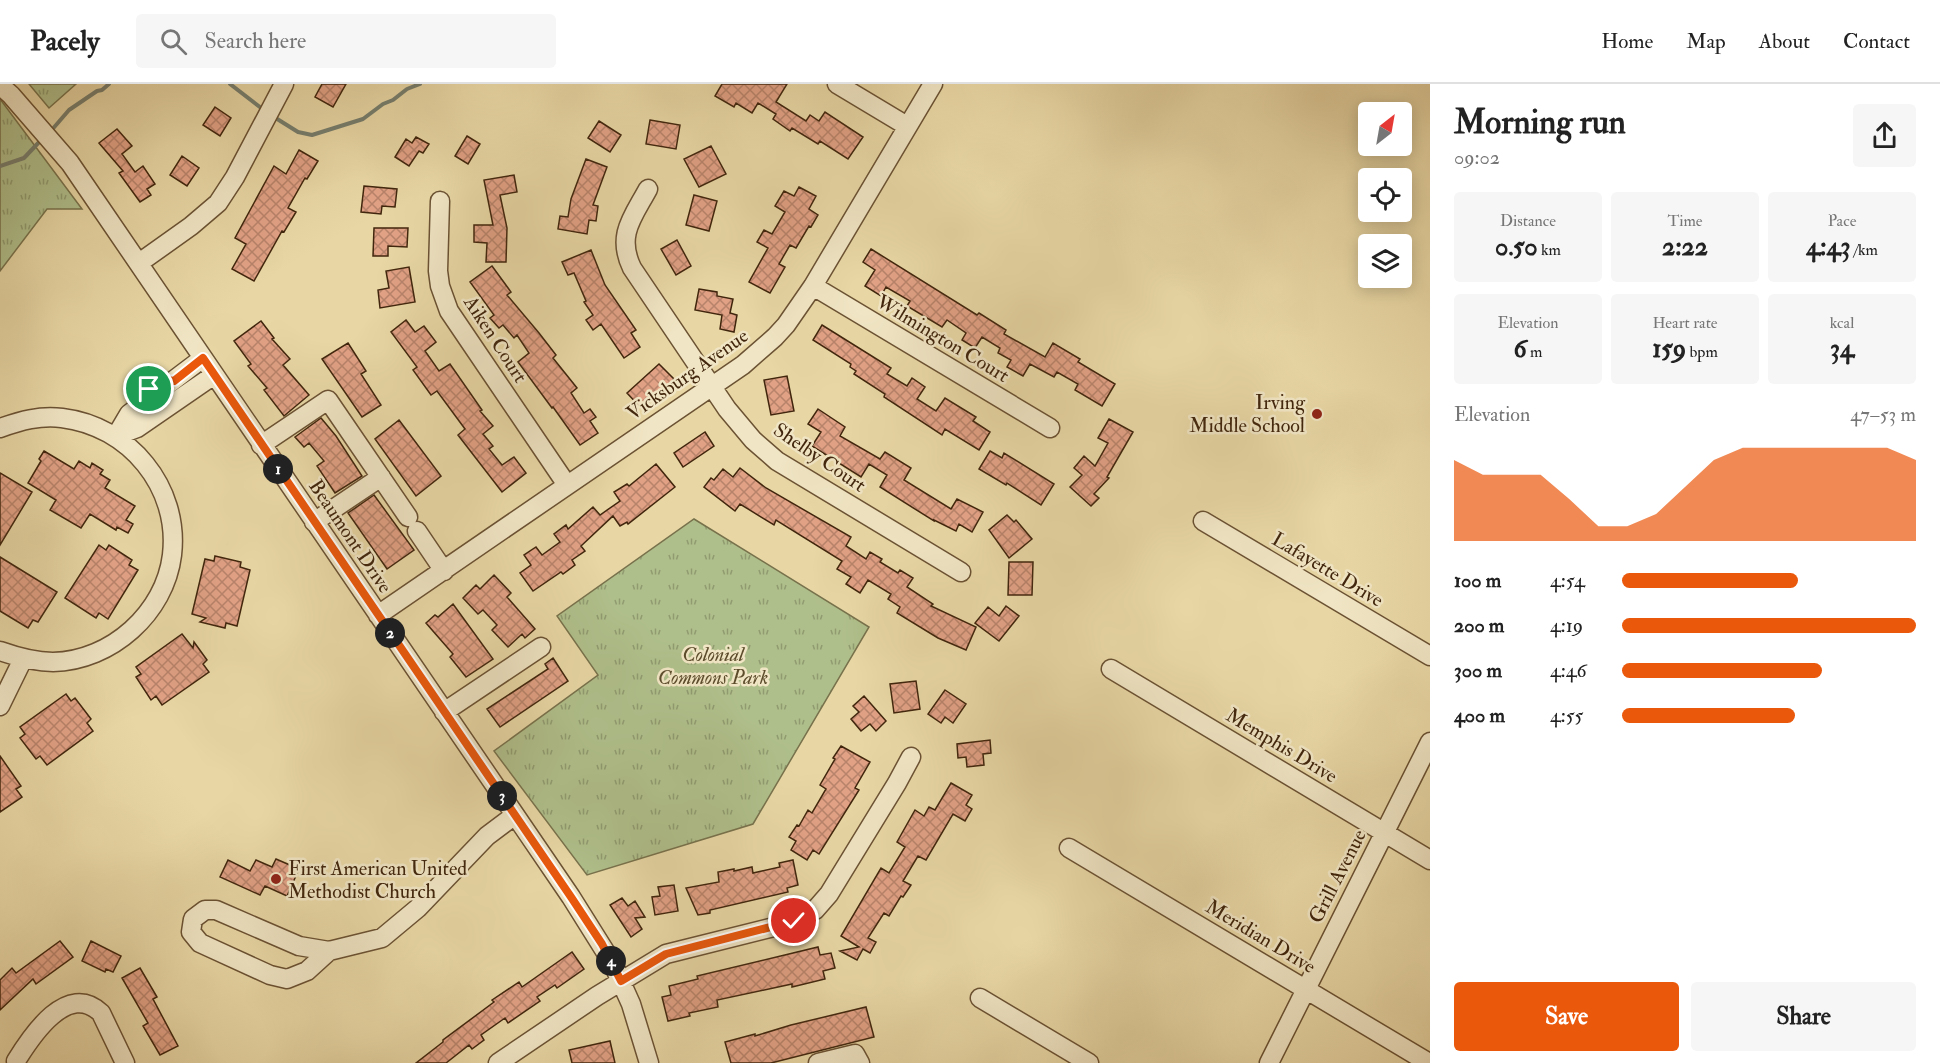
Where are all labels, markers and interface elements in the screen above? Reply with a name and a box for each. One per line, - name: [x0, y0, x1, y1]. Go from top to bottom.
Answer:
- search box: [136, 14, 556, 68]
- text: Pacely: [30, 24, 100, 59]
- icon: search: [157, 25, 190, 58]
- text: Search here: [205, 27, 306, 55]
- text: Home: [1601, 28, 1653, 55]
- text: Map: [1686, 28, 1726, 55]
- text: About: [1759, 28, 1810, 55]
- text: Contact: [1843, 28, 1910, 55]
- north arrow: [1358, 102, 1412, 156]
- map controls: [1358, 102, 1412, 288]
- text: Morning run: [1454, 102, 1626, 143]
- button: share: [1853, 104, 1916, 167]
- text: 09:02: [1454, 145, 1500, 170]
- button: locate: [1358, 168, 1412, 222]
- text: Distance: [1500, 211, 1556, 231]
- text: Time: [1668, 211, 1702, 231]
- text: Pace: [1828, 211, 1856, 231]
- text: 0.50: [1495, 231, 1538, 263]
- text: 2:22: [1662, 231, 1708, 263]
- text: 4:43: [1806, 231, 1850, 263]
- button: layers: [1358, 234, 1412, 288]
- text: km: [1538, 240, 1561, 260]
- text: /km: [1850, 240, 1878, 260]
- street label: Wilmington Court: [871, 288, 1014, 388]
- street label: Aiken Court: [458, 290, 533, 388]
- text: Elevation: [1498, 313, 1558, 333]
- text: Heart rate: [1652, 313, 1718, 333]
- text: kcal: [1830, 313, 1854, 333]
- street label: Vicksburg Avenue: [622, 323, 753, 426]
- text: 6: [1514, 333, 1527, 365]
- text: 159: [1652, 333, 1686, 365]
- text: 34: [1830, 333, 1854, 365]
- text: m: [1527, 342, 1542, 362]
- text: bpm: [1686, 342, 1718, 362]
- pin: [123, 363, 174, 414]
- icon: arrive: [132, 372, 165, 405]
- place label: Irving Middle School: [1189, 390, 1306, 438]
- text: Elevation: [1454, 402, 1530, 427]
- text: 47–53 m: [1850, 402, 1916, 427]
- marker: Irving Middle School: [1310, 407, 1324, 421]
- street label: Shelby Court: [769, 417, 871, 498]
- pin: 1: [263, 454, 293, 484]
- text: 1: [275, 459, 281, 479]
- street label: Beaumont Drive: [303, 475, 398, 598]
- street label: Lafayette Drive: [1267, 526, 1388, 612]
- text: 100 m: [1454, 568, 1501, 593]
- text: 4:54: [1550, 568, 1585, 593]
- text: 200 m: [1454, 613, 1504, 638]
- text: 4:19: [1550, 613, 1583, 638]
- pin: 2: [375, 618, 405, 648]
- text: 2: [386, 623, 394, 643]
- park label: Colonial Commons Park: [658, 642, 768, 690]
- text: 300 m: [1454, 658, 1502, 683]
- text: 4:46: [1550, 658, 1587, 683]
- street label: Memphis Drive: [1221, 702, 1342, 789]
- text: 400 m: [1454, 703, 1505, 728]
- text: 4:55: [1550, 703, 1583, 728]
- pin: 3: [487, 781, 517, 811]
- text: 3: [499, 786, 505, 806]
- street label: Grill Avenue: [1303, 825, 1372, 927]
- place label: First American United Methodist Church: [288, 856, 467, 904]
- marker: First American United Methodist Church: [269, 872, 283, 886]
- street label: Meridian Drive: [1201, 894, 1320, 979]
- pin: [768, 895, 819, 946]
- icon: check: [777, 904, 810, 937]
- pin: 4: [596, 946, 626, 976]
- text: 4: [607, 951, 615, 971]
- button: Save: [1454, 982, 1679, 1051]
- button: Share: [1691, 982, 1916, 1051]

